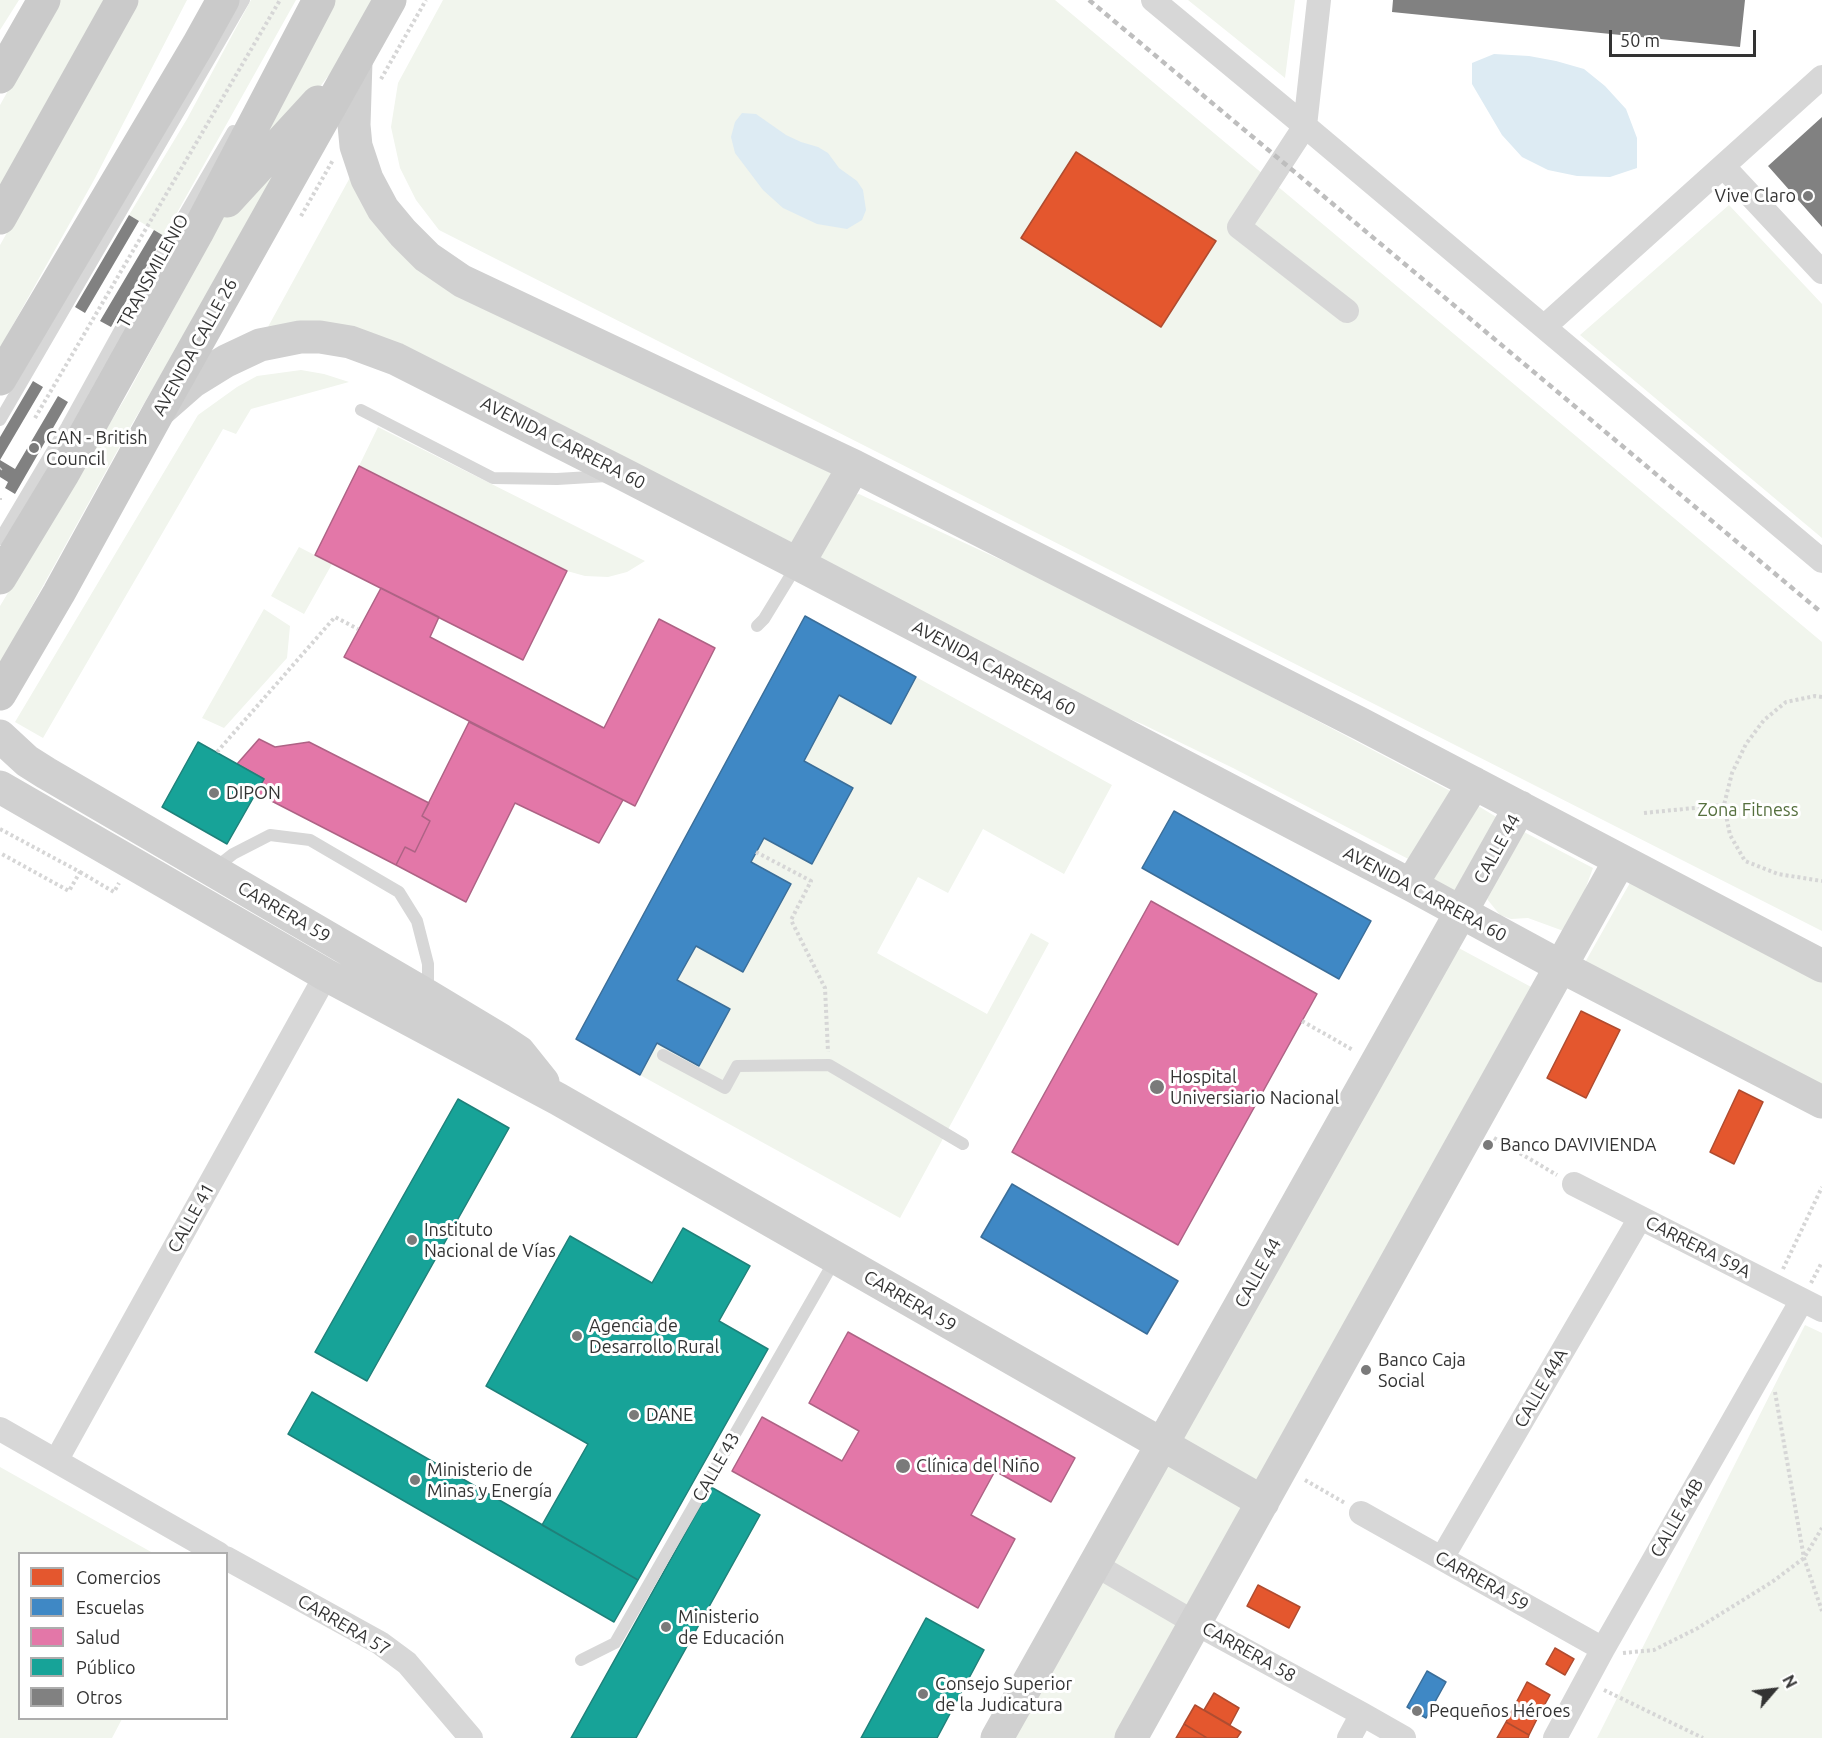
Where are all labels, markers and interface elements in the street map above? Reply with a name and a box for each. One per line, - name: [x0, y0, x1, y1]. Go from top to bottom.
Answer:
- scale bar: [1612, 18, 1759, 56]
- text: 50 m: [1620, 30, 1660, 50]
- place label: Vive Claro: [1714, 185, 1796, 207]
- marker: Vive Claro: [1801, 189, 1815, 203]
- street label: TRANSMILENIO: [113, 210, 193, 332]
- street label: AVENIDA CALLE 26: [148, 274, 242, 420]
- street label: AVENIDA CARRERA 60: [477, 392, 649, 494]
- place label: CAN - British Council: [46, 427, 148, 470]
- marker: CAN - British Council: [27, 441, 41, 455]
- street label: AVENIDA CARRERA 60: [909, 616, 1079, 720]
- place label: DIPON: [226, 782, 281, 804]
- marker: DIPON: [207, 786, 221, 800]
- park label: Zona Fitness: [1698, 799, 1798, 821]
- street label: CALLE 44: [1469, 811, 1525, 887]
- street label: AVENIDA CARRERA 60: [1340, 842, 1510, 946]
- street label: CARRERA 59: [234, 877, 334, 947]
- place label: Hospital Universiario Nacional: [1170, 1066, 1339, 1108]
- marker: Hospital Universiario Nacional: [1148, 1078, 1166, 1096]
- place label: Banco DAVIVIENDA: [1500, 1134, 1656, 1156]
- marker: Banco DAVIVIENDA: [1481, 1138, 1495, 1152]
- street label: CALLE 41: [163, 1180, 219, 1256]
- street label: CARRERA 59A: [1642, 1211, 1754, 1283]
- place label: Instituto Nacional de Vías: [424, 1219, 556, 1262]
- marker: Instituto Nacional de Vías: [405, 1233, 419, 1247]
- street label: CALLE 44: [1230, 1235, 1286, 1311]
- street label: CARRERA 59: [860, 1266, 960, 1336]
- place label: Agencia de Desarrollo Rural: [589, 1315, 719, 1358]
- marker: Agencia de Desarrollo Rural: [570, 1329, 584, 1343]
- street label: CALLE 44A: [1510, 1345, 1572, 1431]
- place label: Banco Caja Social: [1378, 1349, 1466, 1392]
- marker: Banco Caja Social: [1359, 1363, 1373, 1377]
- place label: DANE: [646, 1404, 693, 1426]
- marker: DANE: [627, 1408, 641, 1422]
- street label: CALLE 43: [688, 1429, 744, 1505]
- place label: Clínica del Niño: [916, 1455, 1040, 1477]
- marker: Clínica del Niño: [894, 1457, 912, 1475]
- place label: Ministerio de Minas y Energía: [427, 1459, 552, 1502]
- marker: Ministerio de Minas y Energía: [408, 1473, 422, 1487]
- street label: CALLE 44B: [1646, 1475, 1708, 1561]
- street label: CARRERA 59: [1431, 1546, 1533, 1616]
- legend: [18, 1552, 228, 1720]
- text: Comercios: [76, 1567, 161, 1587]
- street label: CARRERA 57: [294, 1590, 394, 1660]
- text: Escuelas: [76, 1597, 144, 1617]
- place label: Ministerio de Educación: [678, 1606, 784, 1648]
- street label: CARRERA 58: [1198, 1617, 1300, 1687]
- marker: Ministerio de Educación: [659, 1620, 673, 1634]
- text: Salud: [76, 1627, 120, 1647]
- text: Público: [76, 1657, 136, 1677]
- north arrow: [1744, 1660, 1804, 1720]
- text: N: [1779, 1672, 1801, 1691]
- place label: Consejo Superior de la Judicatura: [935, 1673, 1072, 1716]
- text: Otros: [76, 1687, 122, 1707]
- marker: Consejo Superior de la Judicatura: [916, 1687, 930, 1701]
- place label: Pequeños Héroes: [1429, 1700, 1570, 1722]
- marker: Pequeños Héroes: [1410, 1704, 1424, 1718]

